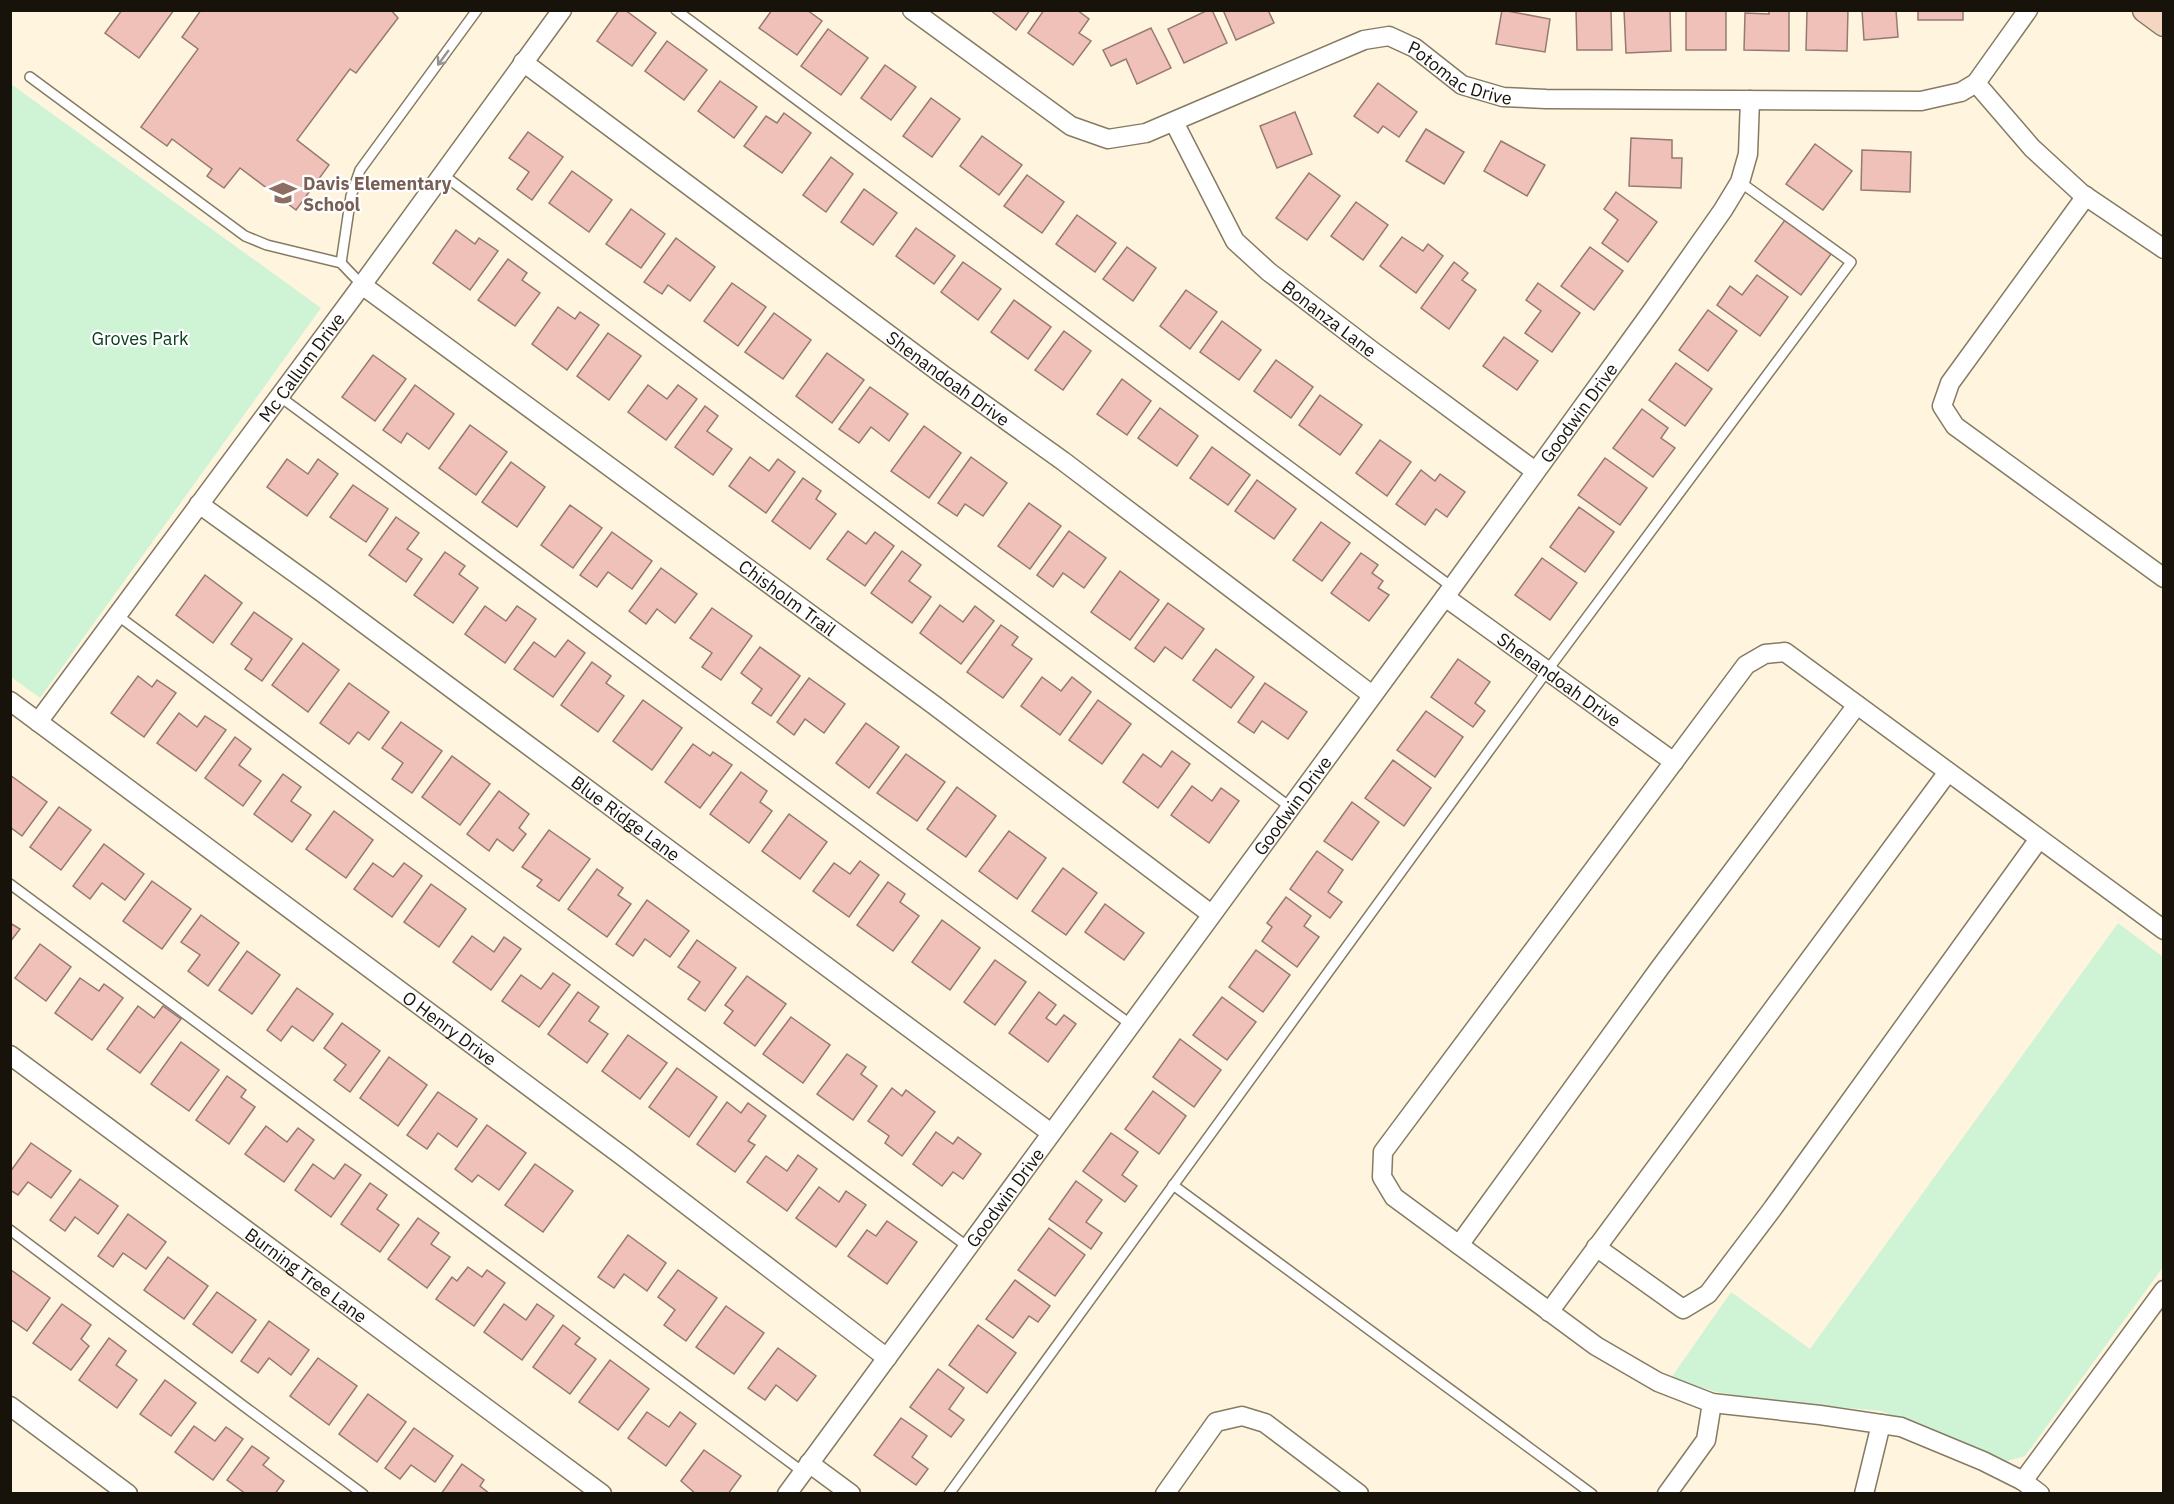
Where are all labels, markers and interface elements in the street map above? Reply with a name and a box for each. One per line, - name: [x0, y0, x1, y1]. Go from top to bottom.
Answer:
- street label: Potomac Drive: [1405, 35, 1512, 109]
- one-way arrow: [436, 49, 449, 65]
- place label: Davis Elementary School: [303, 172, 452, 216]
- school or university icon: Davis Elementary School: [268, 178, 298, 208]
- street label: Bonanza Lane: [1278, 275, 1382, 362]
- street label: Mc Callum Drive: [253, 308, 349, 426]
- street label: Shenandoah Drive: [882, 326, 1015, 431]
- park label: Groves Park: [91, 327, 189, 350]
- street label: Goodwin Drive: [1535, 358, 1622, 467]
- street label: Chisholm Trail: [734, 554, 841, 641]
- street label: Shenandoah Drive: [1493, 627, 1626, 732]
- street label: Goodwin Drive: [1248, 751, 1336, 860]
- street label: Blue Ridge Lane: [567, 770, 685, 866]
- street label: O Henry Drive: [398, 985, 502, 1070]
- street label: Goodwin Drive: [961, 1143, 1049, 1252]
- street label: Burning Tree Lane: [241, 1222, 372, 1328]

